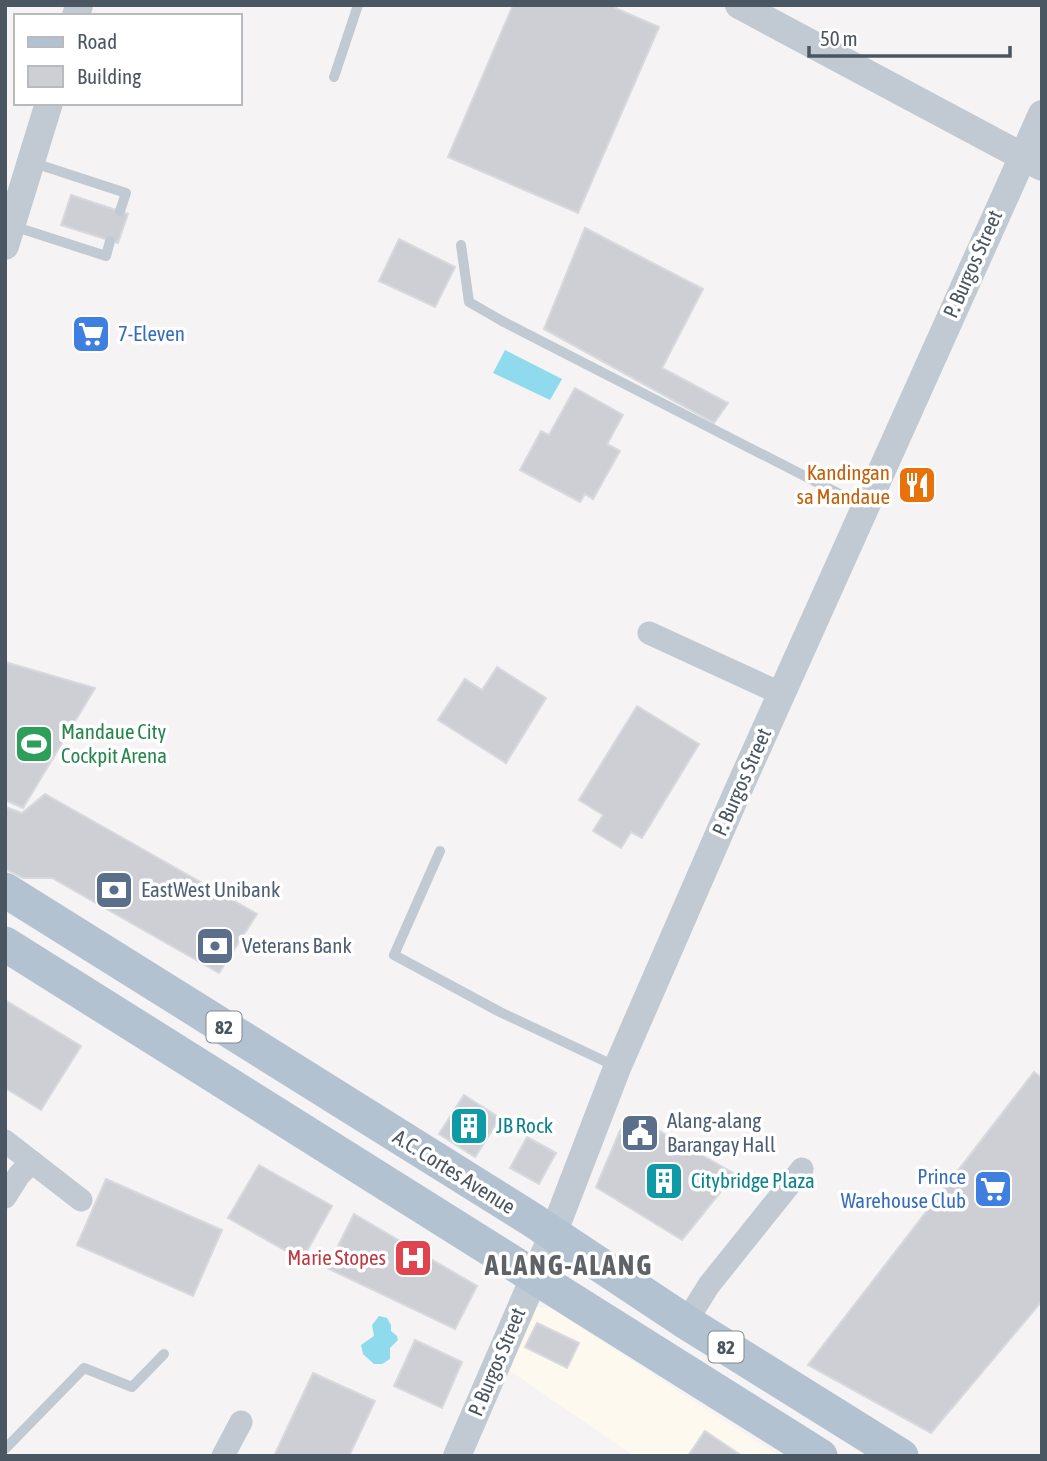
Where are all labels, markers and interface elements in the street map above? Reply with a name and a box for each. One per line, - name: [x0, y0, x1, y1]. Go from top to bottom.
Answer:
- legend: [14, 14, 242, 105]
- scale bar: [809, 14, 1010, 58]
- text: 50 m: [820, 26, 858, 50]
- text: Road: [77, 29, 117, 53]
- text: Building: [77, 64, 141, 88]
- street label: P. Burgos Street: [938, 206, 1006, 321]
- supermarket icon: 7-Eleven: [70, 313, 112, 355]
- place label: 7-Eleven: [118, 321, 185, 345]
- place label: Kandingan sa Mandaue: [797, 460, 890, 508]
- restaurant icon: Kandingan sa Mandaue: [896, 464, 938, 506]
- place label: Mandaue City Cockpit Arena: [61, 719, 167, 767]
- sports icon: Mandaue City Cockpit Arena: [13, 723, 55, 765]
- street label: P. Burgos Street: [707, 724, 775, 839]
- bank icon: EastWest Unibank: [93, 869, 135, 911]
- place label: EastWest Unibank: [141, 877, 280, 901]
- bank icon: Veterans Bank: [194, 925, 236, 967]
- place label: Veterans Bank: [242, 933, 352, 957]
- road number: 82: [206, 1012, 242, 1042]
- building icon: JB Rock: [448, 1105, 490, 1147]
- place label: Alang-alang Barangay Hall: [667, 1108, 776, 1156]
- public building icon: Alang-alang Barangay Hall: [619, 1112, 661, 1154]
- place label: JB Rock: [496, 1113, 553, 1137]
- street label: A.C. Cortes Avenue: [389, 1124, 520, 1218]
- building icon: Citybridge Plaza: [643, 1160, 685, 1202]
- place label: Prince Warehouse Club: [841, 1164, 966, 1212]
- place label: Citybridge Plaza: [691, 1168, 815, 1192]
- supermarket icon: Prince Warehouse Club: [972, 1168, 1014, 1210]
- hospital icon: Marie Stopes: [392, 1237, 434, 1279]
- place label: Marie Stopes: [287, 1245, 386, 1269]
- district label: ALANG-ALANG: [484, 1249, 653, 1281]
- street label: P. Burgos Street: [463, 1304, 530, 1419]
- road number: 82: [708, 1331, 744, 1362]

